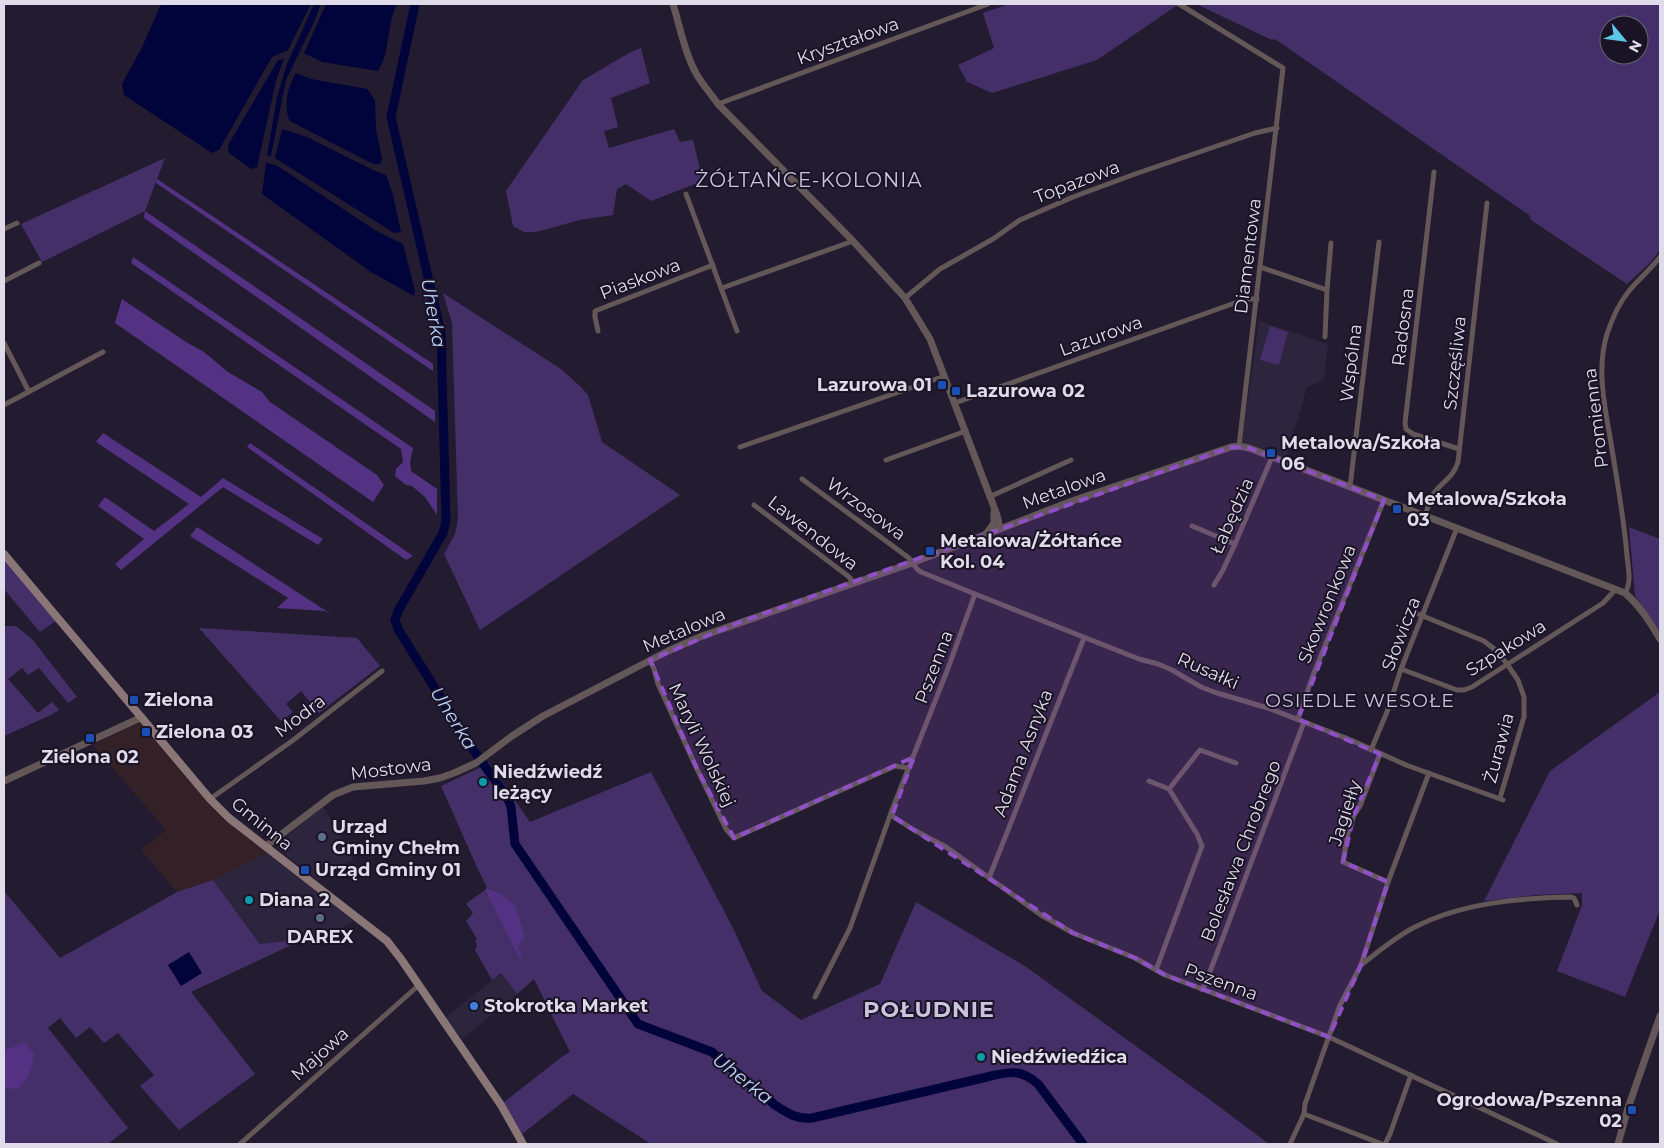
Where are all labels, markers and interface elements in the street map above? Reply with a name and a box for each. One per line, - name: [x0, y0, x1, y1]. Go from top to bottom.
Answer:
- street label: Kryształowa: [794, 12, 902, 70]
- north arrow: [1599, 15, 1649, 65]
- text: N: [1625, 37, 1646, 56]
- street label: Topazowa: [1031, 156, 1123, 208]
- district label: ŻÓŁTAŃCE-KOLONIA: [695, 168, 923, 192]
- street label: Diamentowa: [1230, 197, 1266, 315]
- street label: Piaskowa: [597, 254, 683, 304]
- water label: Uherka: [416, 277, 451, 350]
- street label: Radosna: [1387, 287, 1419, 367]
- street label: Lazurowa: [1057, 311, 1145, 361]
- street label: Szczęśliwa: [1439, 315, 1471, 411]
- street label: Wspólna: [1335, 323, 1367, 403]
- street label: Promienna: [1579, 367, 1613, 469]
- place label: Lazurowa 01: [817, 374, 932, 396]
- marker: Lazurowa 01: [936, 379, 948, 391]
- place label: Lazurowa 02: [966, 380, 1085, 402]
- marker: Lazurowa 02: [950, 385, 962, 397]
- place label: Metalowa/Szkoła 06: [1281, 432, 1441, 475]
- marker: Metalowa/Szkoła 06: [1265, 447, 1277, 459]
- street label: Metalowa: [1019, 464, 1109, 514]
- street label: Wrzosowa: [822, 473, 910, 545]
- street label: Łabędzia: [1205, 474, 1259, 558]
- place label: Metalowa/Szkoła 03: [1407, 488, 1567, 531]
- street label: Lawendowa: [763, 491, 863, 575]
- marker: Metalowa/Szkoła 03: [1391, 503, 1403, 515]
- place label: Metalowa/Żółtańce Kol. 04: [940, 530, 1122, 573]
- street label: Skowronkowa: [1293, 541, 1361, 667]
- marker: Metalowa/Żółtańce Kol. 04: [924, 545, 936, 557]
- street label: Słowicza: [1377, 594, 1425, 674]
- street label: Metalowa: [639, 603, 729, 657]
- street label: Szpakowa: [1462, 615, 1550, 681]
- street label: Pszenna: [910, 627, 958, 707]
- street label: Rusałki: [1174, 648, 1242, 694]
- street label: Maryli Wolskiej: [664, 680, 740, 810]
- water label: Uherka: [425, 682, 482, 754]
- street label: Adama Asnyka: [989, 686, 1057, 820]
- place label: Zielona: [144, 689, 214, 711]
- district label: OSIEDLE WESOŁE: [1265, 689, 1455, 712]
- street label: Modra: [270, 690, 330, 742]
- marker: Zielona: [128, 694, 140, 706]
- street label: Żurawia: [1479, 710, 1519, 786]
- place label: Zielona 03: [156, 721, 254, 743]
- marker: Zielona 03: [140, 726, 152, 738]
- marker: Zielona 02: [84, 732, 96, 744]
- place label: Zielona 02: [41, 746, 139, 768]
- street label: Mostowa: [349, 753, 433, 785]
- street label: Bolesława Chrobrego: [1196, 757, 1286, 945]
- place label: Niedźwiedź leżący: [493, 761, 602, 804]
- marker: Niedźwiedź leżący: [477, 776, 489, 788]
- street label: Jagiełły: [1324, 777, 1366, 849]
- street label: Gminna: [227, 793, 297, 855]
- place label: Urząd Gminy Chełm: [332, 816, 460, 859]
- marker: Urząd Gminy Chełm: [316, 831, 328, 843]
- place label: Urząd Gminy 01: [315, 859, 461, 881]
- marker: Urząd Gminy 01: [299, 864, 311, 876]
- place label: Diana 2: [259, 889, 330, 911]
- marker: Diana 2: [243, 894, 255, 906]
- marker: DAREX: [314, 912, 326, 924]
- place label: DAREX: [287, 926, 353, 948]
- street label: Pszenna: [1181, 959, 1261, 1005]
- place label: Stokrotka Market: [484, 995, 648, 1017]
- district label: POŁUDNIE: [863, 996, 995, 1023]
- marker: Stokrotka Market: [468, 1000, 480, 1012]
- street label: Majowa: [287, 1022, 353, 1086]
- place label: Niedźwiedźica: [991, 1046, 1127, 1068]
- water label: Uherka: [708, 1048, 778, 1109]
- marker: Niedźwiedźica: [975, 1051, 987, 1063]
- place label: Ogrodowa/Pszenna 02: [1436, 1089, 1622, 1132]
- marker: Ogrodowa/Pszenna 02: [1626, 1104, 1638, 1116]

